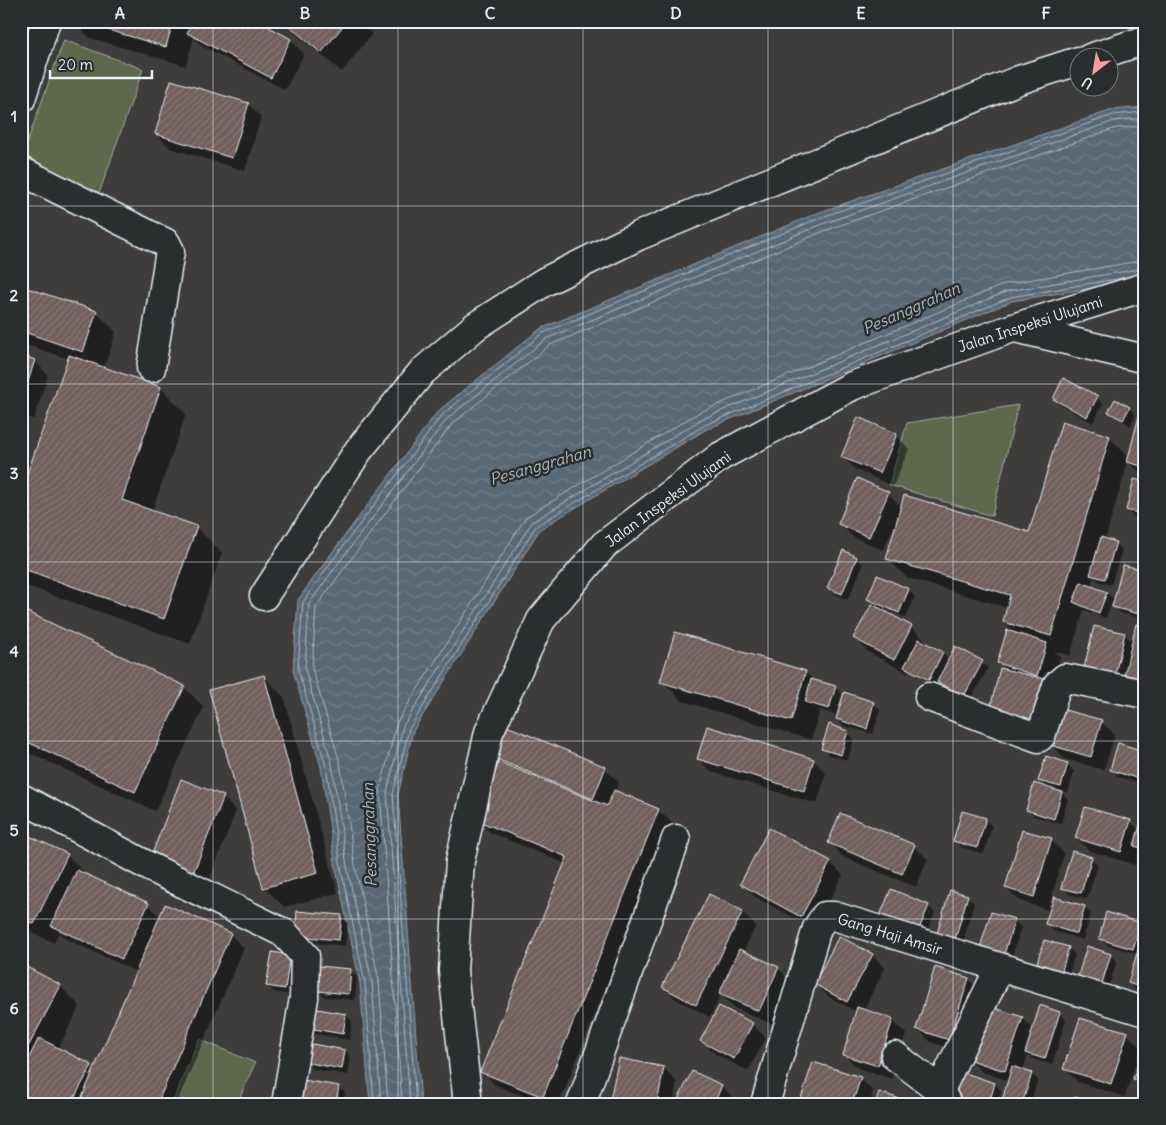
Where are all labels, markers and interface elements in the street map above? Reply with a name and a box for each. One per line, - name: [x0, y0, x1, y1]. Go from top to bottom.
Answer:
- text: A: [115, 3, 125, 23]
- text: B: [300, 3, 311, 23]
- text: C: [485, 3, 496, 23]
- text: D: [670, 3, 682, 23]
- text: E: [856, 3, 866, 23]
- text: F: [1041, 3, 1051, 23]
- scale bar: [50, 48, 152, 80]
- north arrow: [1068, 48, 1118, 98]
- text: 20 m: [58, 55, 93, 74]
- text: U: [1079, 73, 1096, 93]
- text: 1: [11, 106, 17, 126]
- water label: Pesanggrahan: [859, 277, 963, 338]
- text: 2: [10, 285, 19, 305]
- street label: Jalan Inspeksi Ulujami: [955, 292, 1105, 356]
- water label: Pesanggrahan: [487, 441, 594, 489]
- street label: Jalan Inspeksi Ulujami: [601, 447, 735, 551]
- text: 3: [9, 463, 19, 483]
- text: 4: [9, 641, 19, 661]
- water label: Pesanggrahan: [357, 782, 381, 887]
- text: 5: [9, 820, 19, 840]
- street label: Gang Haji Amsir: [835, 909, 945, 959]
- text: 6: [9, 998, 19, 1018]

